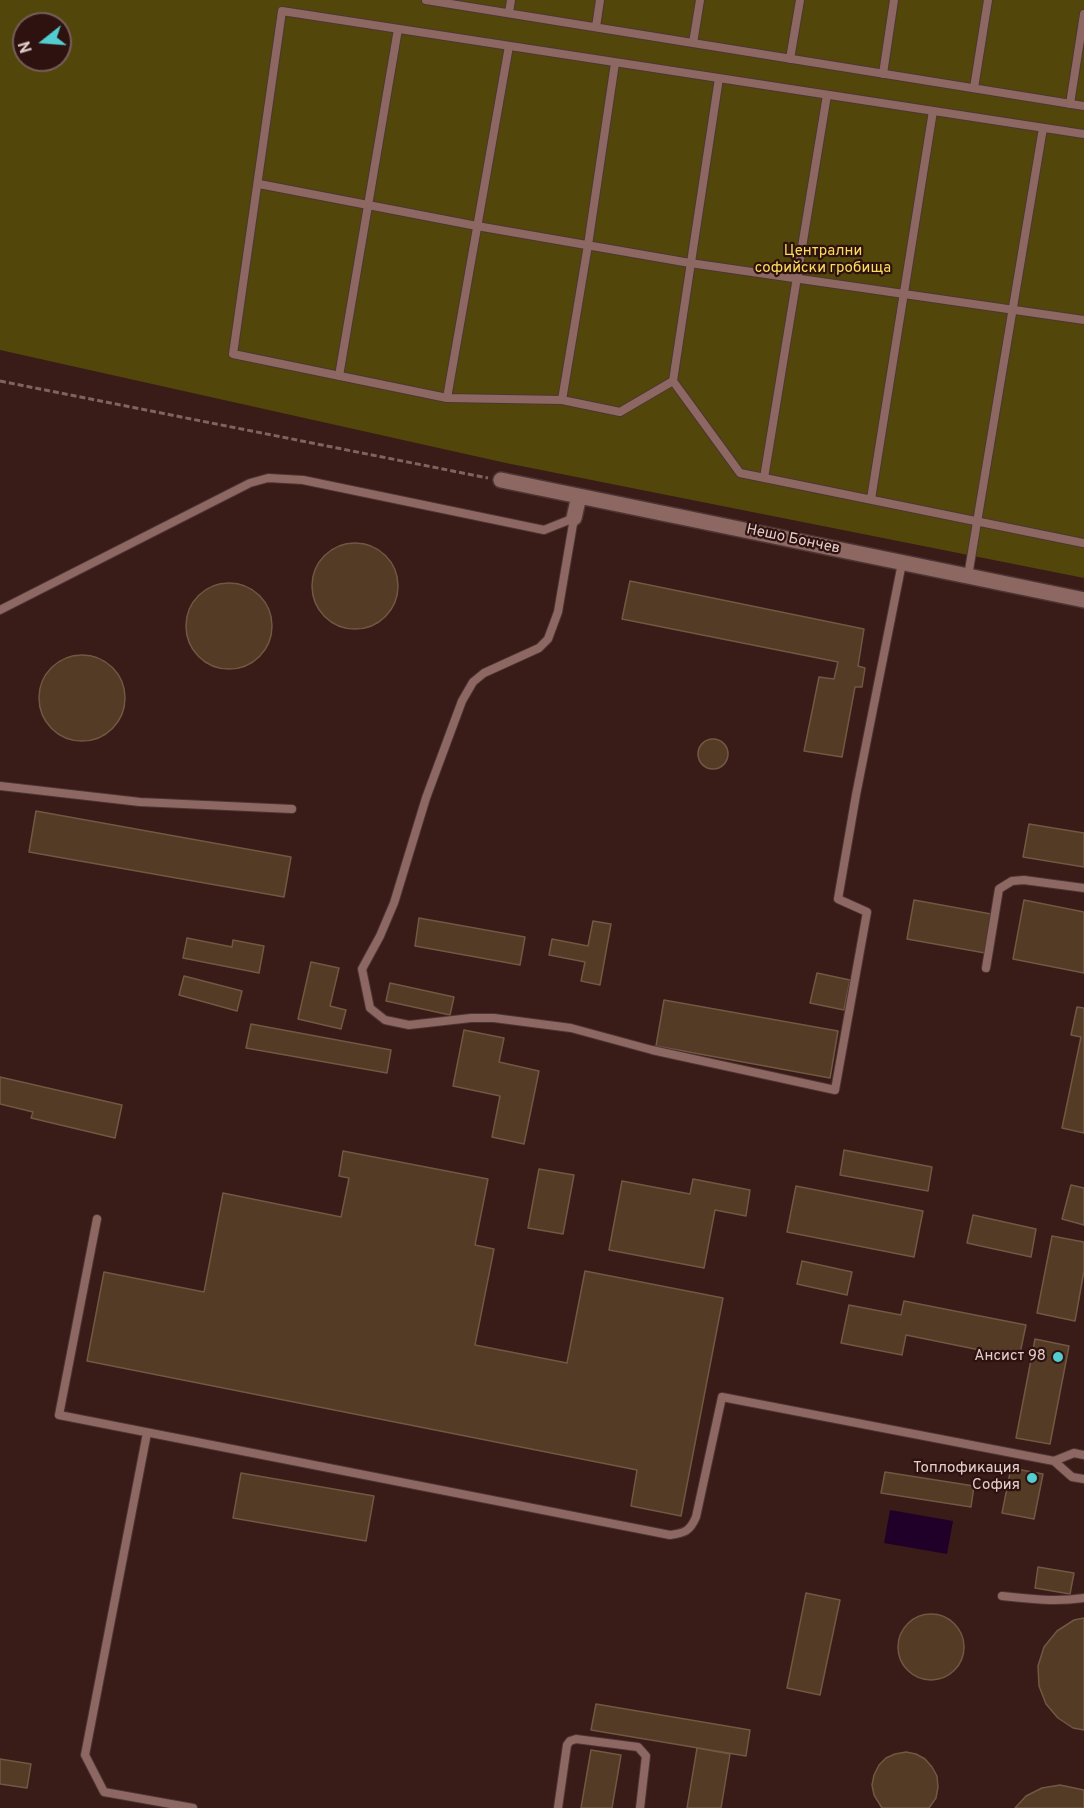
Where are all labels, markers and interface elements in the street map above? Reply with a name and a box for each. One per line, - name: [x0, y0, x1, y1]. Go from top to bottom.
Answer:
- north arrow: [12, 12, 72, 72]
- text: N: [15, 38, 38, 55]
- park label: Централни софийски гробища: [755, 243, 891, 278]
- street label: Нешо Бончев: [744, 521, 842, 559]
- place label: Ансист 98: [974, 1348, 1046, 1366]
- marker: Ансист 98: [1051, 1350, 1065, 1364]
- place label: Топлофикация София: [913, 1460, 1020, 1495]
- marker: Топлофикация София: [1025, 1471, 1039, 1485]

